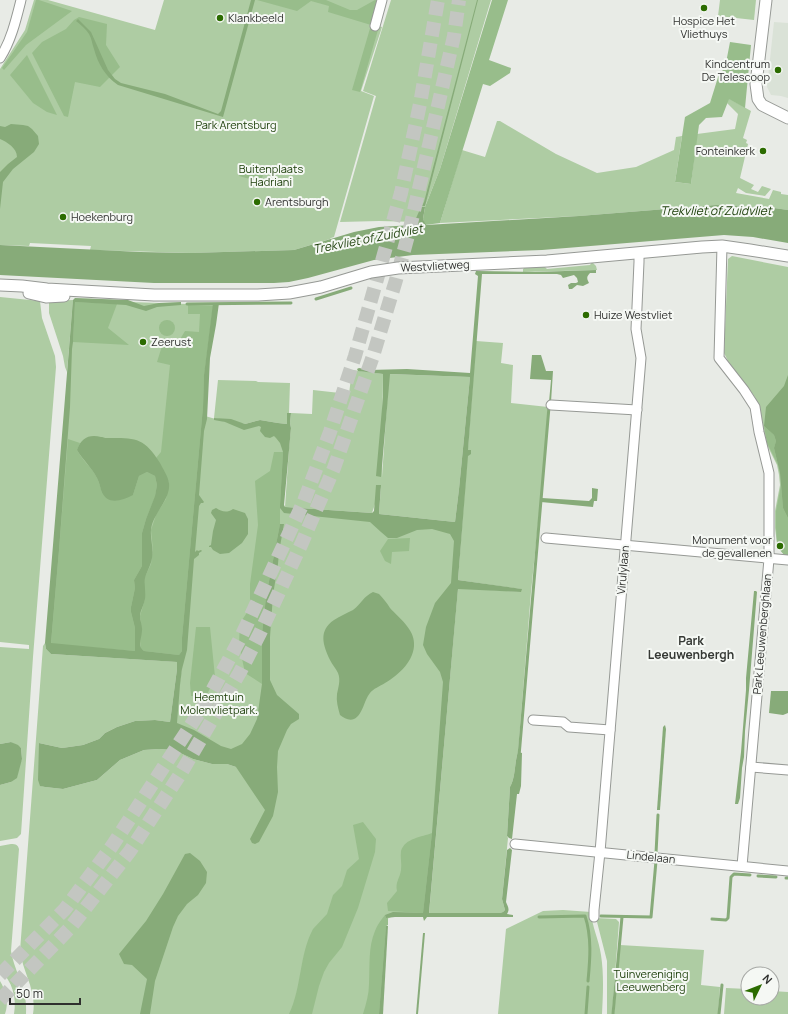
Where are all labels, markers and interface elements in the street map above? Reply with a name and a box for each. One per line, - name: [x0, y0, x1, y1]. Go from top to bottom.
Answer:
- marker: Hospice Het Vliethuys: [699, 3, 709, 13]
- place label: Klankbeeld: [228, 10, 284, 25]
- marker: Klankbeeld: [215, 13, 225, 23]
- place label: Hospice Het Vliethuys: [673, 13, 735, 41]
- place label: Kindcentrum De Telescoop: [702, 56, 770, 84]
- marker: Kindcentrum De Telescoop: [773, 65, 783, 75]
- park label: Park Arentsburg: [195, 117, 277, 132]
- place label: Fonteinkerk: [696, 143, 756, 158]
- marker: Fonteinkerk: [758, 146, 768, 156]
- park label: Buitenplaats Hadriani: [239, 161, 303, 189]
- place label: Arentsburgh: [265, 194, 329, 209]
- marker: Arentsburgh: [252, 197, 262, 207]
- water label: Trekvliet of Zuidvliet: [660, 202, 773, 219]
- place label: Hoekenburg: [71, 209, 133, 224]
- marker: Hoekenburg: [58, 212, 68, 222]
- water label: Trekvliet of Zuidvliet: [312, 219, 425, 257]
- street label: Westvlietweg: [400, 256, 470, 275]
- place label: Huize Westvliet: [594, 307, 672, 322]
- marker: Huize Westvliet: [581, 310, 591, 320]
- place label: Zeerust: [151, 334, 191, 349]
- marker: Zeerust: [138, 337, 148, 347]
- place label: Monument voor de gevallenen: [692, 532, 772, 560]
- marker: Monument voor de gevallenen: [775, 541, 785, 551]
- street label: Virulylaan: [613, 545, 632, 595]
- street label: Park Leeuwenberghlaan: [749, 573, 774, 695]
- district label: Park Leeuwenbergh: [648, 632, 734, 663]
- park label: Heemtuin Molenvlietpark.: [180, 689, 258, 717]
- street label: Lindelaan: [626, 846, 676, 867]
- park label: Tuinvereniging Leeuwenberg: [614, 966, 688, 994]
- north arrow: [740, 966, 780, 1006]
- text: N: [759, 971, 776, 987]
- scale bar: [10, 980, 80, 1006]
- text: 50 m: [16, 985, 43, 1002]

